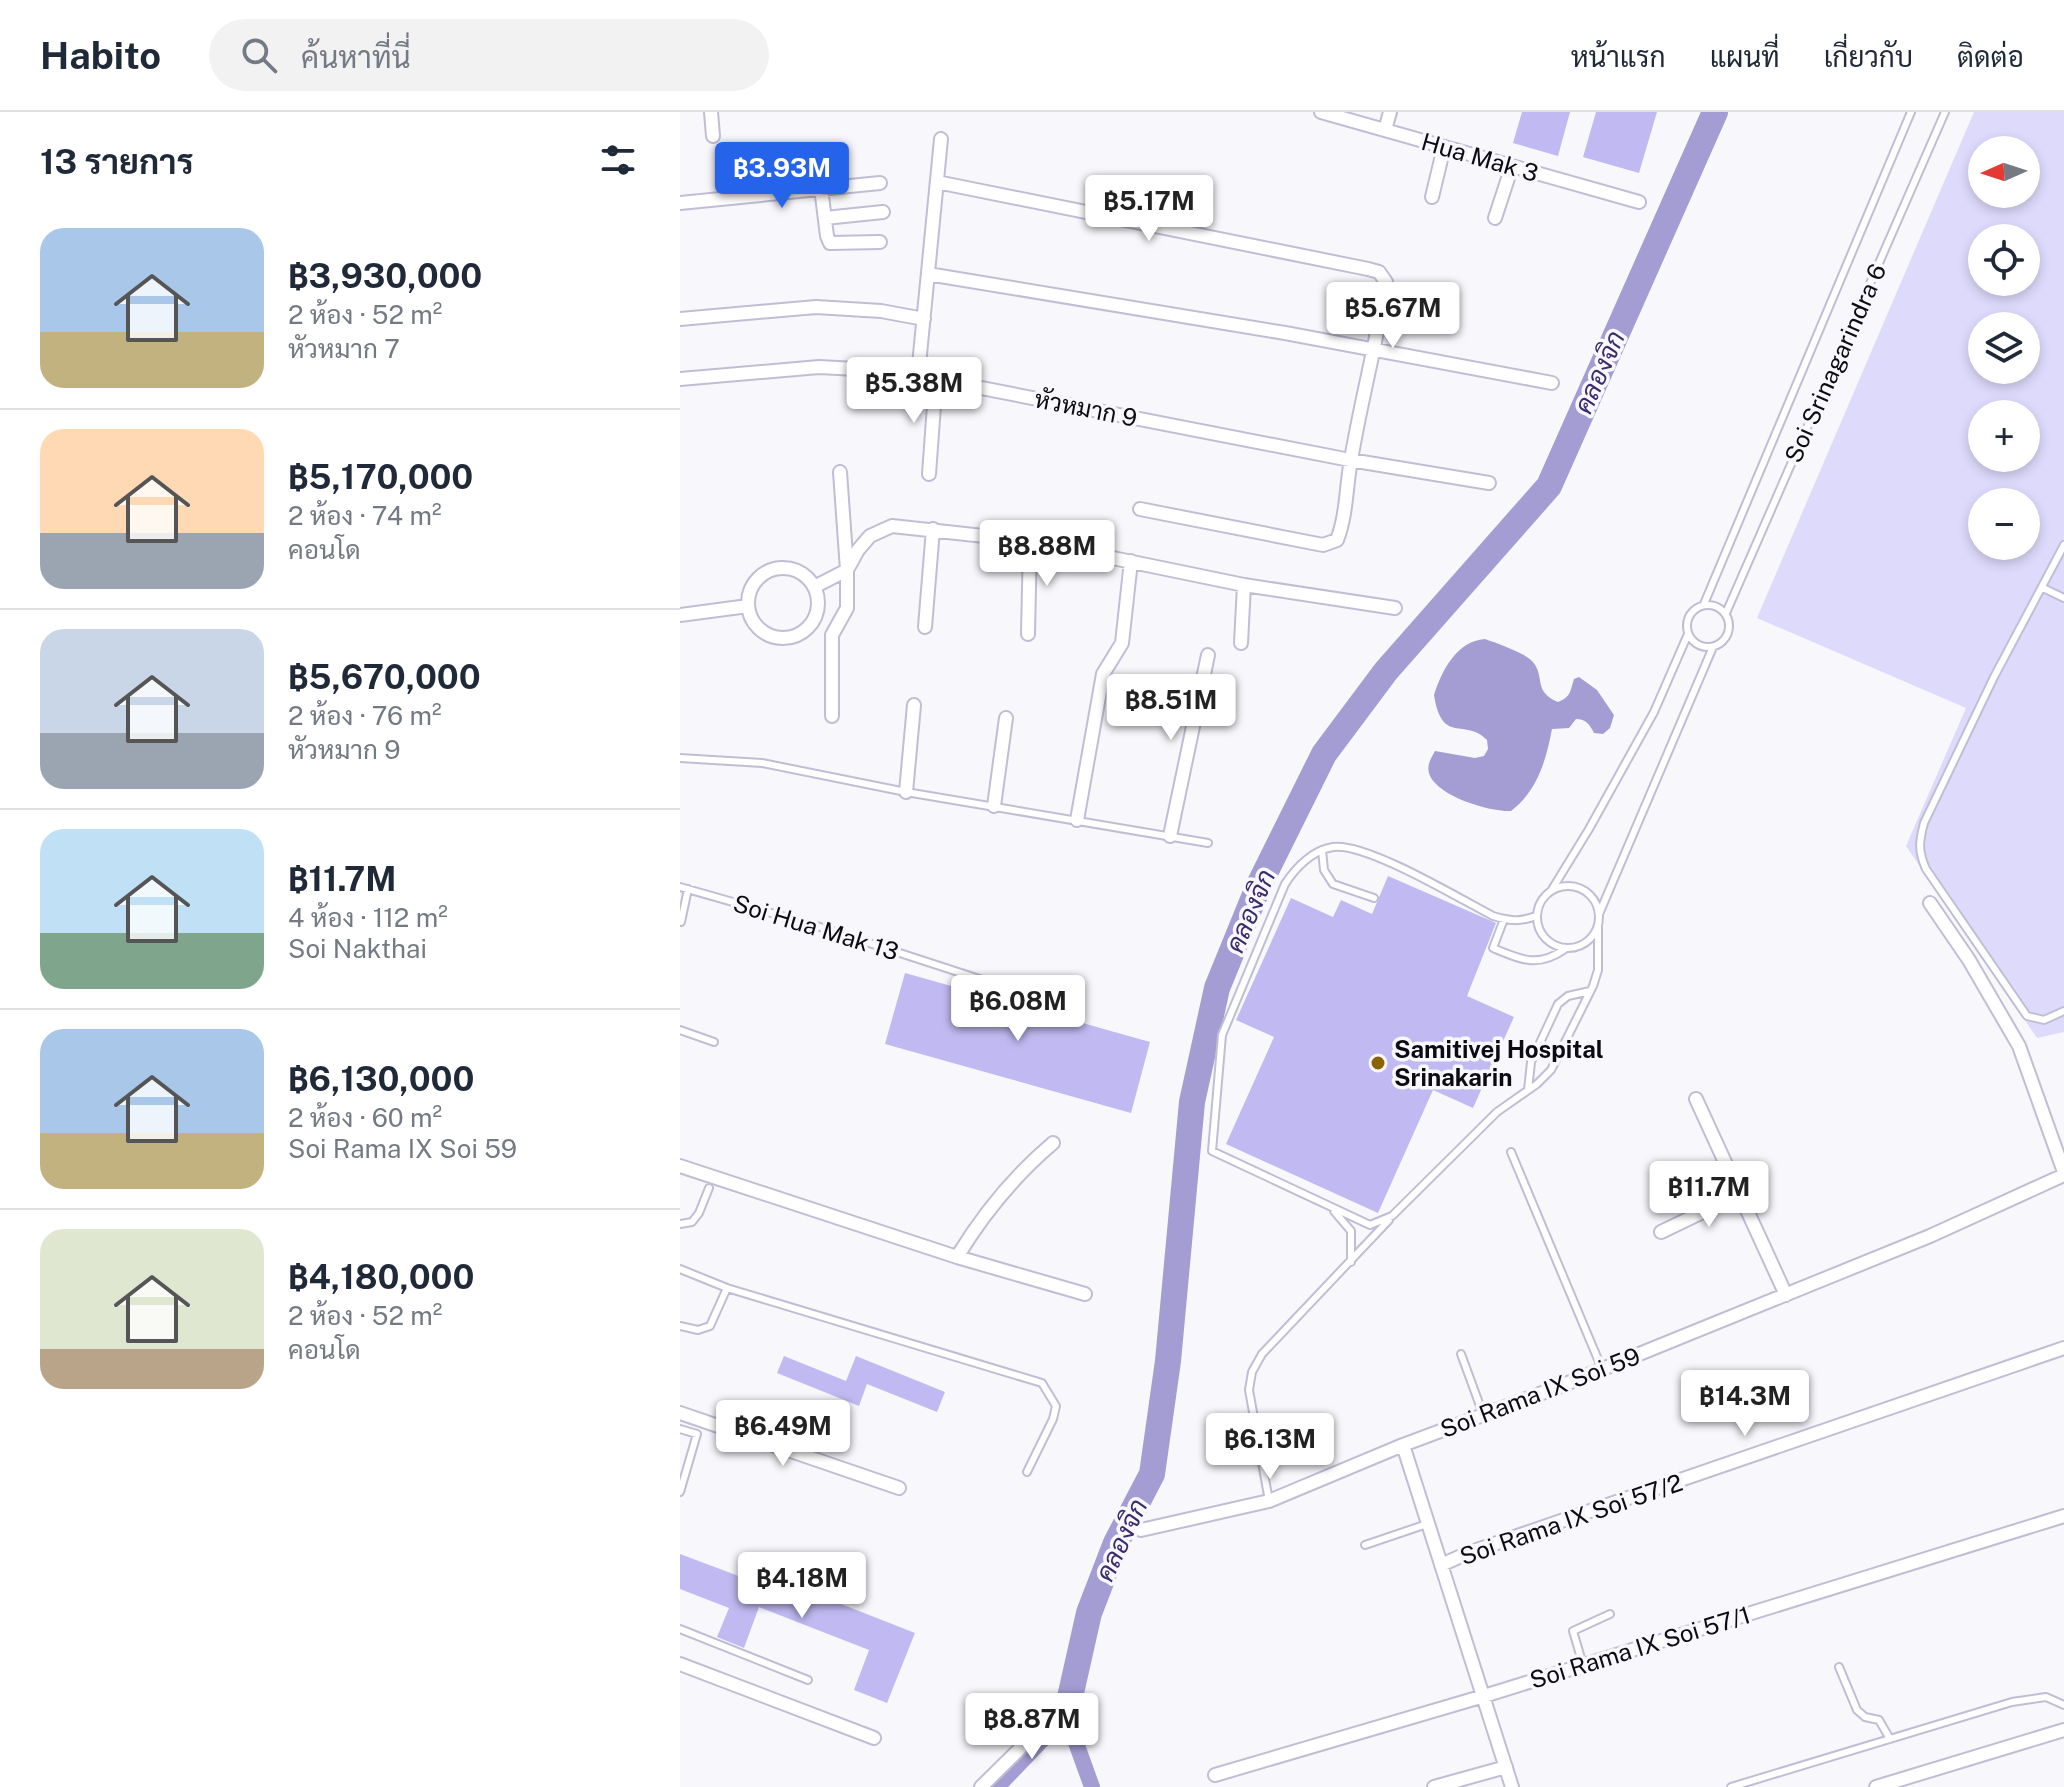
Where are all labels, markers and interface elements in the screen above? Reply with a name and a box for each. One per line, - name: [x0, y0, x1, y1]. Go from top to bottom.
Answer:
- search box: [209, 19, 769, 91]
- text: Habito: [40, 33, 161, 78]
- icon: search: [237, 33, 281, 77]
- text: ค้นหาที่นี่: [301, 39, 411, 75]
- text: หน้าแรก: [1571, 40, 1666, 73]
- text: แผนที่: [1710, 40, 1780, 73]
- text: เกี่ยวกับ: [1824, 40, 1913, 73]
- text: ติดต่อ: [1957, 40, 2024, 73]
- street label: Hua Mak 3: [1418, 127, 1542, 187]
- north arrow: [1968, 136, 2040, 208]
- map controls: [1968, 136, 2040, 560]
- icon: filters: [596, 138, 640, 182]
- text: 13 รายการ: [40, 142, 194, 182]
- pin: ฿3.93M: [717, 142, 847, 210]
- text: ฿3.93M: [733, 152, 831, 183]
- pin: ฿5.17M: [1084, 175, 1214, 243]
- text: ฿5.17M: [1103, 185, 1195, 216]
- button: locate: [1968, 224, 2040, 296]
- text: ฿3,930,000: [288, 256, 482, 296]
- street label: Soi Srinagarindra 6: [1779, 259, 1891, 467]
- icon: home: [104, 260, 200, 356]
- pin: ฿5.67M: [1328, 282, 1458, 350]
- text: ฿5.67M: [1344, 292, 1442, 323]
- text: 2 ห้อง · 52 m²: [288, 299, 442, 330]
- button: layers: [1968, 312, 2040, 384]
- water label: คลองจิก: [1567, 326, 1631, 418]
- text: หัวหมาก 7: [288, 333, 400, 364]
- pin: ฿5.38M: [849, 357, 979, 425]
- text: ฿5.38M: [865, 367, 963, 398]
- street label: หัวหมาก 9: [1032, 384, 1140, 432]
- button: +: [1968, 400, 2040, 472]
- text: ฿5,170,000: [288, 457, 473, 497]
- icon: home: [104, 461, 200, 557]
- button: −: [1968, 488, 2040, 560]
- text: 2 ห้อง · 74 m²: [288, 500, 441, 531]
- pin: ฿8.88M: [982, 520, 1112, 588]
- text: ฿8.88M: [998, 530, 1096, 561]
- text: คอนโด: [288, 534, 361, 565]
- text: ฿5,670,000: [288, 657, 481, 697]
- icon: home: [104, 661, 200, 757]
- pin: ฿8.51M: [1106, 674, 1236, 742]
- text: ฿8.51M: [1125, 684, 1217, 715]
- text: 2 ห้อง · 76 m²: [288, 700, 442, 731]
- text: หัวหมาก 9: [288, 734, 401, 765]
- text: ฿11.7M: [288, 859, 396, 899]
- icon: home: [104, 861, 200, 957]
- water label: คลองจิก: [1219, 865, 1281, 957]
- street label: Soi Hua Mak 13: [730, 889, 902, 965]
- text: 4 ห้อง · 112 m²: [288, 902, 448, 933]
- text: Soi Nakthai: [288, 933, 427, 964]
- pin: ฿6.08M: [953, 975, 1083, 1043]
- text: ฿6.08M: [969, 985, 1067, 1016]
- place label: Samitivej Hospital Srinakarin: [1394, 1035, 1604, 1091]
- marker: Samitivej Hospital Srinakarin: [1369, 1054, 1387, 1072]
- text: ฿6,130,000: [288, 1059, 474, 1099]
- icon: home: [104, 1061, 200, 1157]
- text: 2 ห้อง · 60 m²: [288, 1102, 442, 1133]
- text: Soi Rama IX Soi 59: [288, 1133, 517, 1164]
- pin: ฿11.7M: [1644, 1161, 1774, 1229]
- text: ฿11.7M: [1668, 1171, 1750, 1202]
- text: ฿4,180,000: [288, 1257, 474, 1297]
- icon: home: [104, 1261, 200, 1357]
- text: 2 ห้อง · 52 m²: [288, 1300, 442, 1331]
- text: คอนโด: [288, 1334, 361, 1365]
- street label: Soi Rama IX Soi 59: [1436, 1341, 1644, 1443]
- pin: ฿14.3M: [1680, 1370, 1810, 1438]
- text: ฿14.3M: [1699, 1380, 1791, 1411]
- pin: ฿6.49M: [718, 1400, 848, 1468]
- text: ฿6.49M: [734, 1410, 832, 1441]
- pin: ฿6.13M: [1205, 1413, 1335, 1481]
- text: ฿6.13M: [1224, 1423, 1316, 1454]
- street label: Soi Rama IX Soi 57/2: [1456, 1468, 1686, 1570]
- water label: คลองจิก: [1089, 1494, 1153, 1586]
- pin: ฿4.18M: [737, 1552, 867, 1620]
- text: ฿4.18M: [756, 1562, 848, 1593]
- street label: Soi Rama IX Soi 57/1: [1526, 1600, 1754, 1694]
- pin: ฿8.87M: [967, 1693, 1097, 1761]
- text: ฿8.87M: [983, 1703, 1081, 1734]

